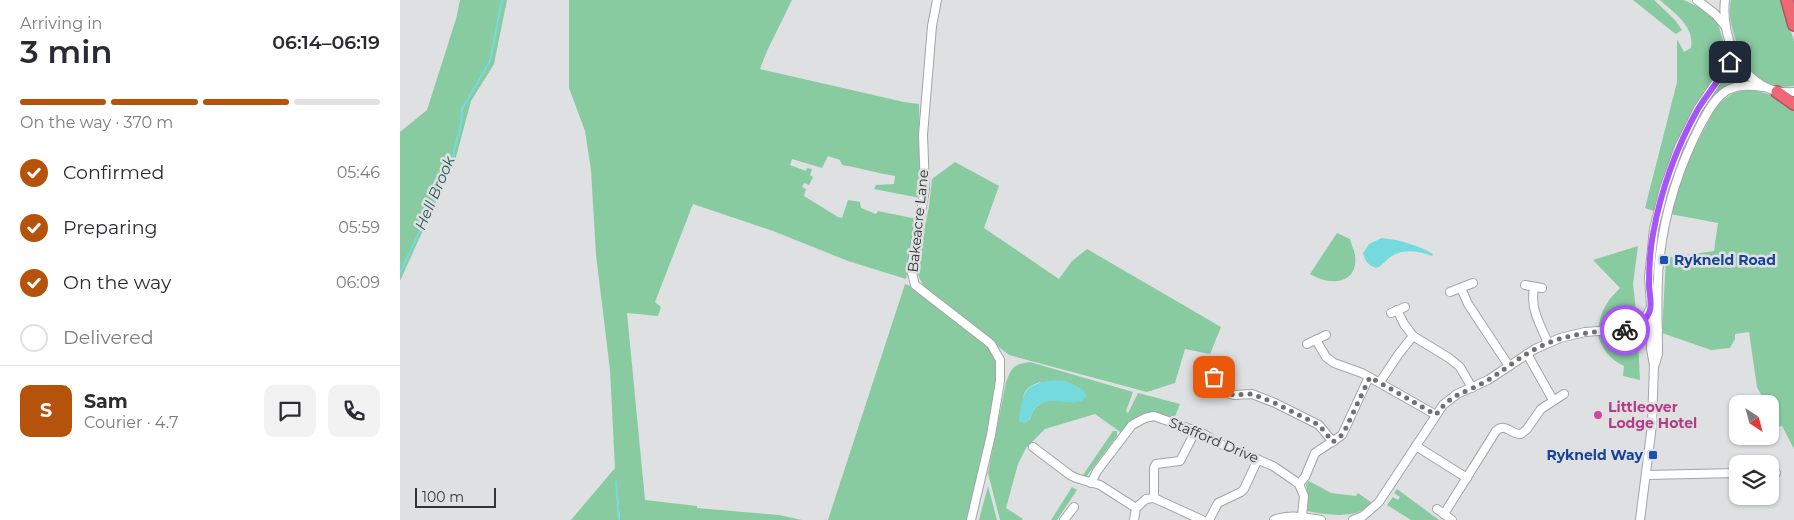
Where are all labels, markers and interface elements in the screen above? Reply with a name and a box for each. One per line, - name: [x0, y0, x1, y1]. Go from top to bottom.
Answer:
- text: Arriving in: [20, 14, 102, 33]
- text: 06:14–06:19: [272, 31, 380, 54]
- text: 3 min: [20, 32, 112, 71]
- pin: [1709, 41, 1751, 83]
- icon: home: [1716, 48, 1744, 76]
- text: On the way · 370 m: [20, 113, 173, 132]
- water label: Hell Brook: [411, 152, 459, 232]
- icon: check: [20, 159, 48, 187]
- text: Confirmed: [63, 161, 164, 184]
- text: 05:46: [337, 163, 380, 182]
- street label: Bakeacre Lane: [904, 169, 932, 273]
- icon: check: [20, 214, 48, 242]
- text: Preparing: [63, 216, 158, 239]
- text: 05:59: [338, 218, 380, 237]
- place label: Rykneld Road: [1674, 251, 1776, 269]
- marker: Rykneld Road: [1658, 254, 1670, 266]
- icon: check: [20, 269, 48, 297]
- text: On the way: [63, 271, 171, 294]
- text: 06:09: [336, 273, 380, 292]
- courier: [1600, 305, 1650, 355]
- icon: bike: [1611, 316, 1639, 344]
- text: Delivered: [63, 326, 154, 349]
- pin: [1193, 356, 1235, 398]
- icon: bag: [1200, 363, 1228, 391]
- button: chat: [264, 385, 316, 437]
- button: phone: [328, 385, 380, 437]
- text: Sam: [84, 390, 128, 413]
- north arrow: [1729, 395, 1779, 445]
- map controls: [1729, 395, 1779, 505]
- place label: Littleover Lodge Hotel: [1608, 398, 1697, 432]
- text: S: [40, 399, 52, 422]
- marker: Littleover Lodge Hotel: [1592, 409, 1604, 421]
- text: Courier · 4.7: [84, 413, 178, 432]
- street label: Stafford Drive: [1166, 413, 1262, 467]
- place label: Rykneld Way: [1546, 446, 1644, 464]
- marker: Rykneld Way: [1647, 449, 1659, 461]
- button: layers: [1729, 455, 1779, 505]
- scale bar: [415, 485, 496, 508]
- text: 100 m: [422, 488, 464, 506]

